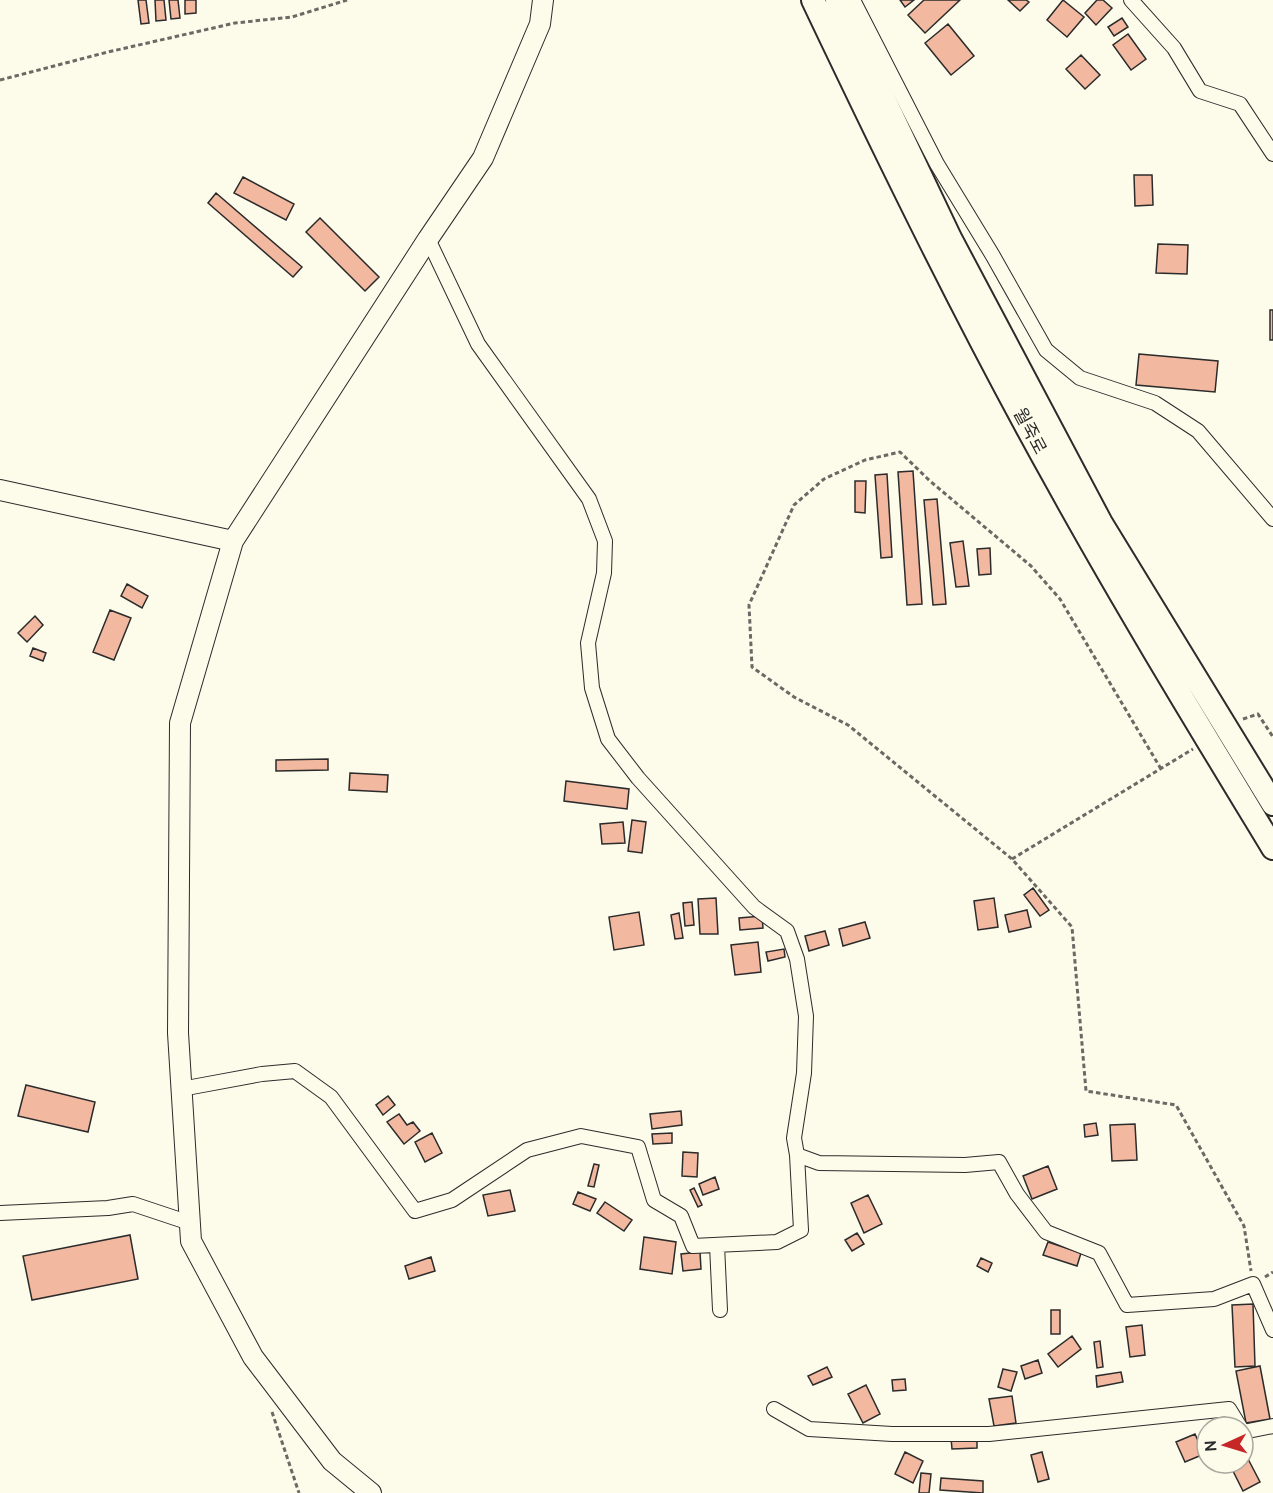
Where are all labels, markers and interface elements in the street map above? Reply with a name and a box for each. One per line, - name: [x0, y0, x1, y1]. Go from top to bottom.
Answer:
- street label: 월죽로: [1009, 404, 1051, 458]
- north arrow: [1195, 1415, 1255, 1475]
- text: N: [1201, 1440, 1220, 1452]

